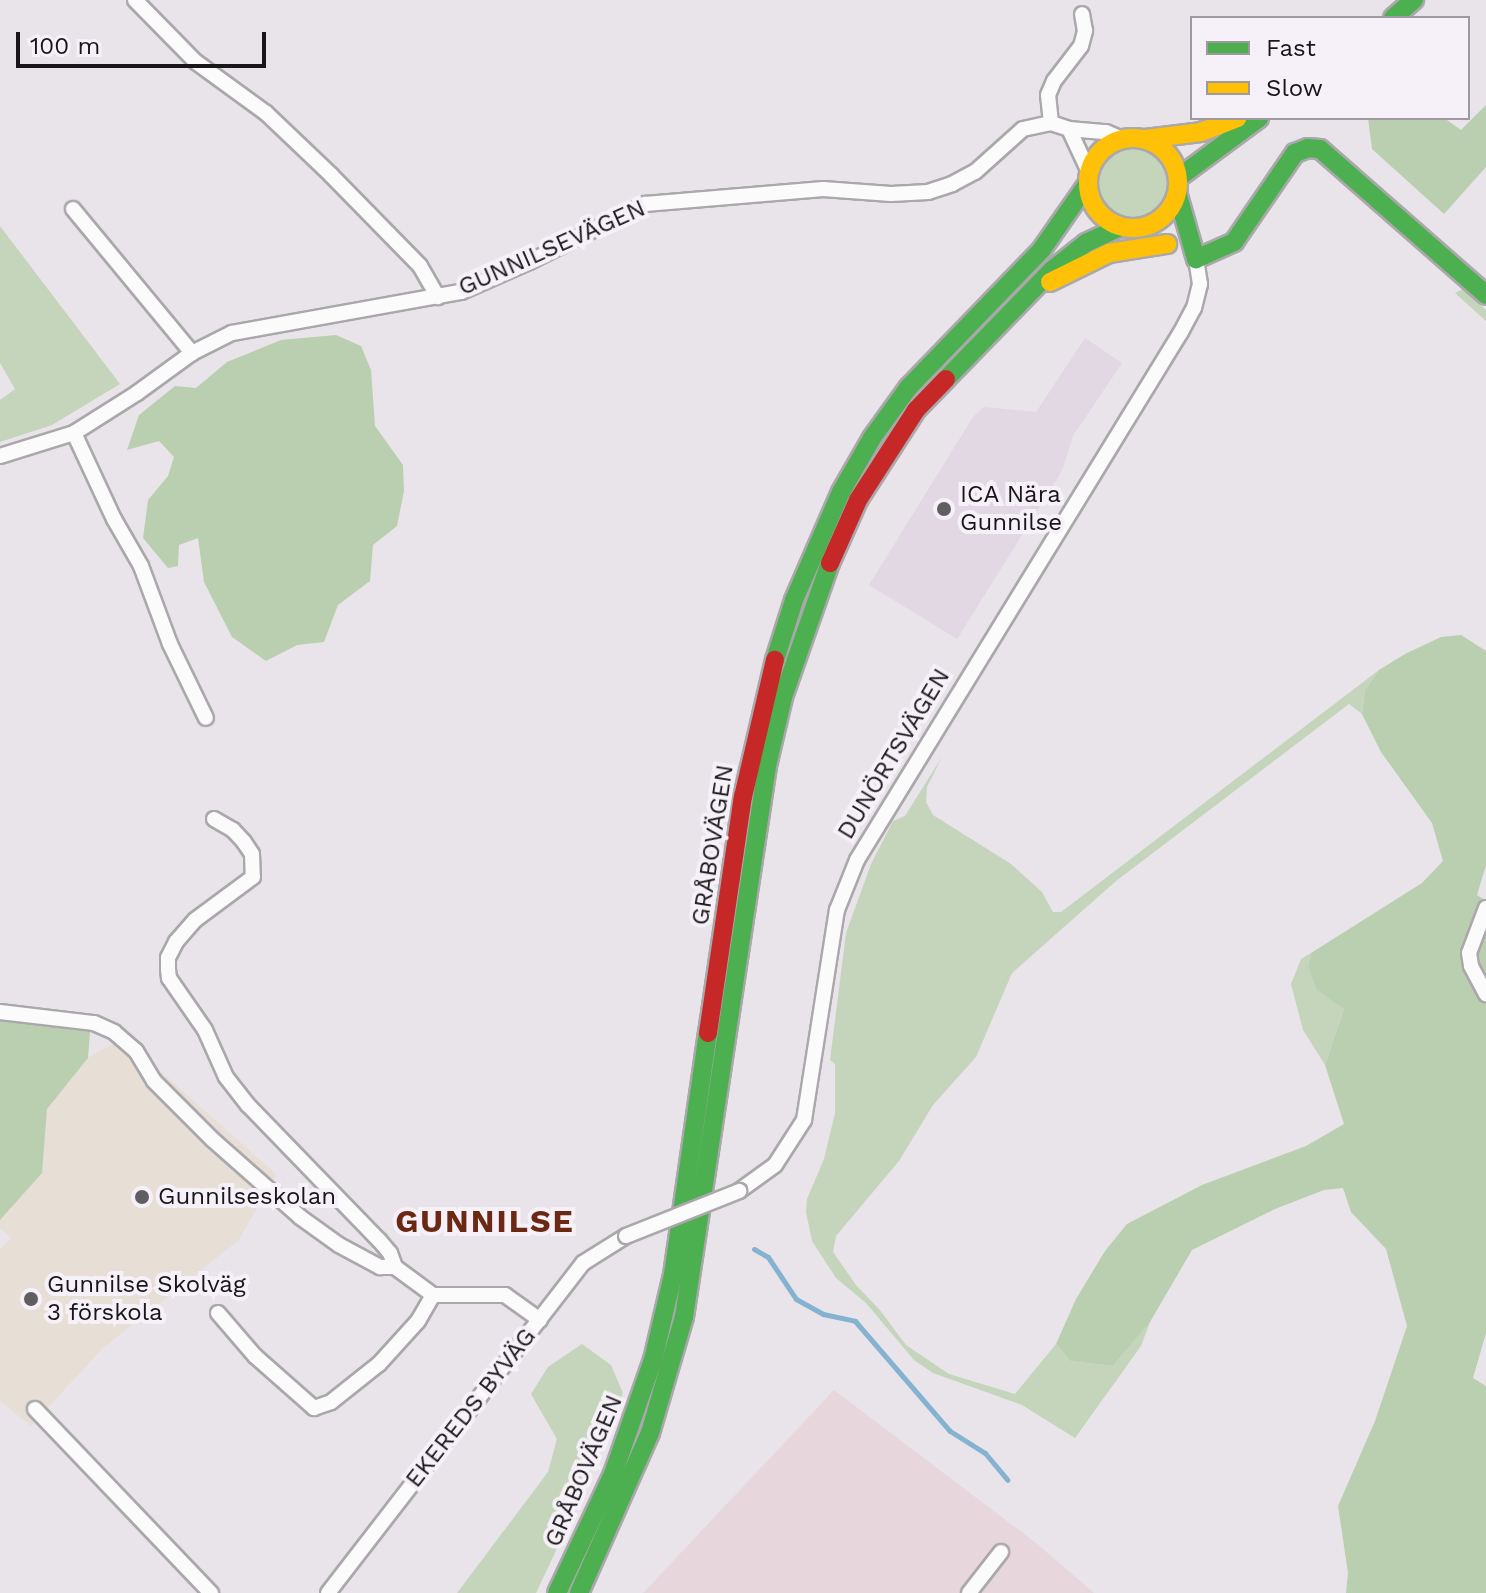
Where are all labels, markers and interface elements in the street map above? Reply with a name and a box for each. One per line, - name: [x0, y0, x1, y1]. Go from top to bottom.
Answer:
- scale bar: [20, 16, 270, 66]
- legend: [1190, 16, 1470, 120]
- text: 100 m: [30, 32, 100, 60]
- text: Fast: [1266, 34, 1316, 62]
- text: Slow: [1266, 74, 1323, 102]
- street label: GUNNILSEVÄGEN: [454, 194, 650, 302]
- place label: ICA Nära Gunnilse: [960, 481, 1062, 537]
- marker: ICA Nära Gunnilse: [935, 500, 953, 518]
- street label: DUNÖRTSVÄGEN: [832, 663, 956, 845]
- street label: GRÅBOVÄGEN: [686, 763, 740, 927]
- place label: Gunnilseskolan: [158, 1183, 336, 1211]
- marker: Gunnilseskolan: [133, 1188, 151, 1206]
- district label: GUNNILSE: [395, 1202, 575, 1240]
- place label: Gunnilse Skolväg 3 förskola: [47, 1271, 246, 1327]
- marker: Gunnilse Skolväg 3 förskola: [22, 1290, 40, 1308]
- street label: EKEREDS BYVÄG: [400, 1323, 542, 1493]
- street label: GRÅBOVÄGEN: [539, 1391, 629, 1551]

